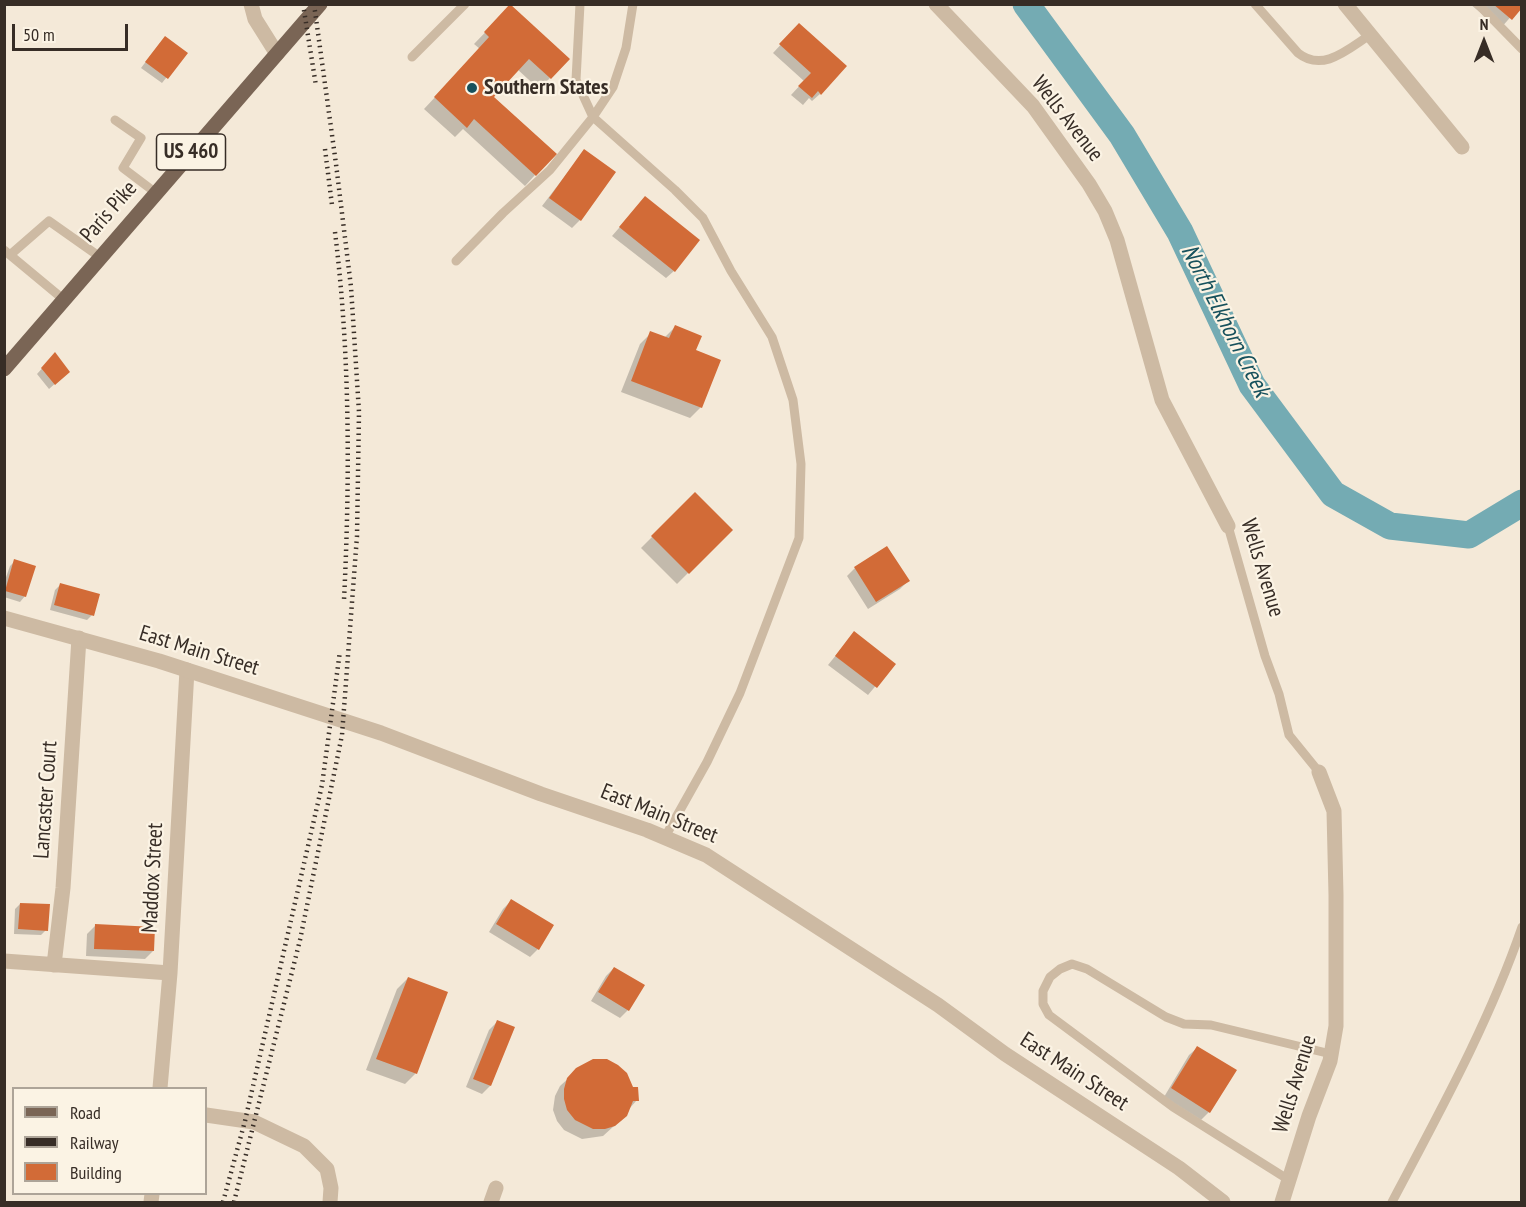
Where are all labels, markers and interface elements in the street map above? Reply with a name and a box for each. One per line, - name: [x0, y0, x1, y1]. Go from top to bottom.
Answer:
- scale bar: [15, 12, 130, 50]
- north arrow: [1454, 12, 1514, 72]
- text: N: [1480, 14, 1488, 34]
- text: 50 m: [23, 23, 55, 46]
- street label: Wells Avenue: [1025, 71, 1109, 167]
- place label: Southern States: [484, 75, 608, 101]
- marker: Southern States: [465, 81, 479, 95]
- road number: US 460: [156, 134, 225, 170]
- street label: Paris Pike: [75, 176, 143, 248]
- water label: North Elkhorn Creek: [1174, 240, 1276, 402]
- street label: Wells Avenue: [1235, 516, 1289, 620]
- street label: East Main Street: [136, 620, 262, 682]
- street label: Lancaster Court: [29, 740, 63, 860]
- street label: East Main Street: [597, 779, 721, 849]
- street label: Maddox Street: [137, 822, 169, 934]
- street label: East Main Street: [1015, 1027, 1133, 1117]
- street label: Wells Avenue: [1268, 1032, 1322, 1136]
- legend: [12, 1087, 207, 1195]
- text: Road: [70, 1101, 101, 1124]
- text: Railway: [70, 1131, 119, 1154]
- text: Building: [70, 1161, 122, 1184]

